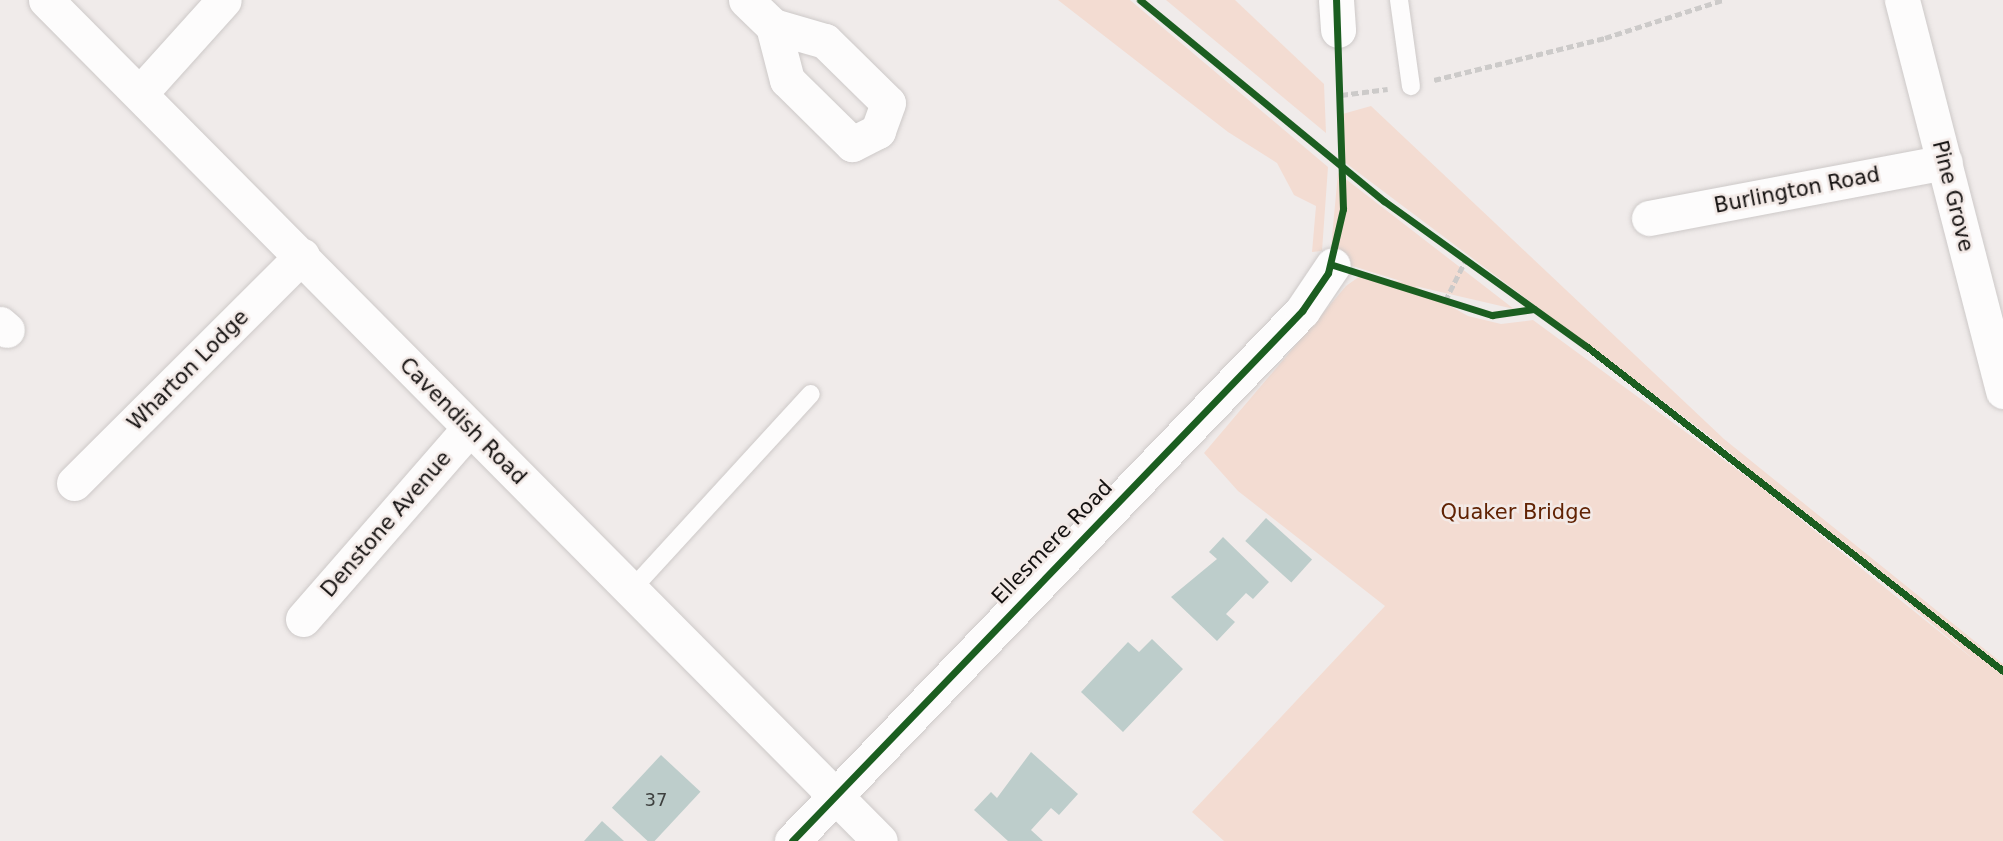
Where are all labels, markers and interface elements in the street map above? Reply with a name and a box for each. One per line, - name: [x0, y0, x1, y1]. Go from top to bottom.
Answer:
- street label: Pine Grove: [1927, 138, 1979, 254]
- street label: Burlington Road: [1712, 162, 1882, 218]
- street label: Wharton Lodge: [122, 304, 254, 436]
- street label: Cavendish Road: [394, 352, 532, 490]
- street label: Denstone Avenue: [316, 446, 456, 602]
- street label: Ellesmere Road: [986, 475, 1118, 609]
- park label: Quaker Bridge: [1441, 499, 1591, 525]
- house number: 37: [645, 789, 667, 811]

